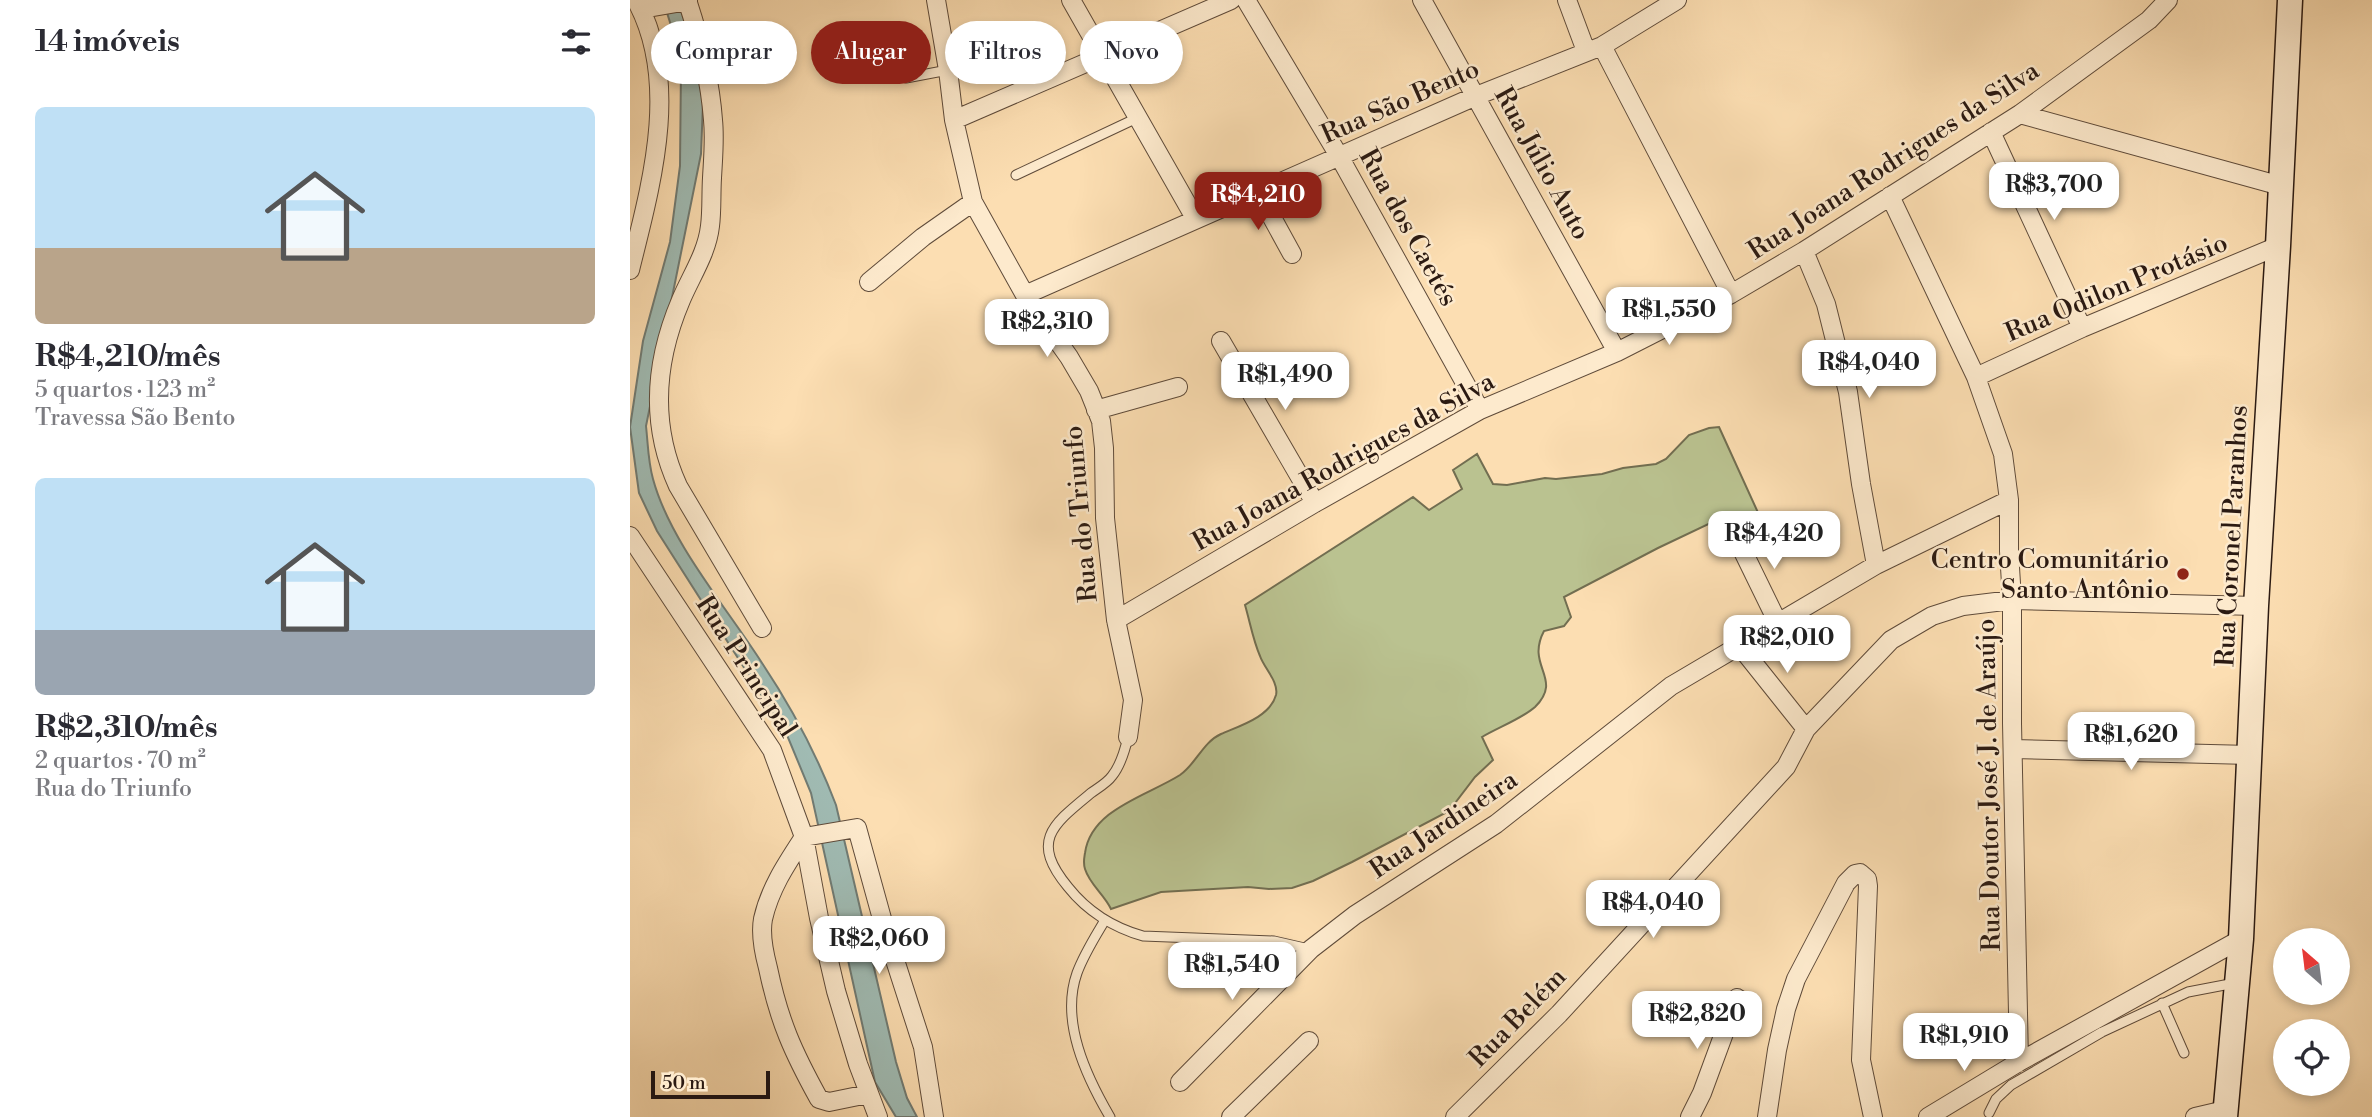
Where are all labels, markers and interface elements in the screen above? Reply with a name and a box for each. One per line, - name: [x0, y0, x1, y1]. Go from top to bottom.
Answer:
- chip: Comprar: [651, 21, 797, 84]
- chip: Alugar: [811, 21, 931, 84]
- chip: Filtros: [945, 21, 1066, 84]
- chip: Novo: [1080, 21, 1183, 84]
- text: 14 imóveis: [35, 23, 180, 61]
- icon: filters: [557, 23, 595, 61]
- street label: Rua São Bento: [1316, 53, 1484, 151]
- street label: Rua Joana Rodrigues da Silva: [1742, 54, 2046, 267]
- street label: Rua Júlio Auto: [1487, 82, 1597, 245]
- street label: Rua dos Caetés: [1352, 143, 1465, 312]
- icon: home: [252, 153, 378, 279]
- pin: R$3,700: [1989, 162, 2119, 222]
- text: R$3,700: [2005, 171, 2103, 199]
- pin: R$4,210: [1193, 173, 1323, 232]
- text: R$4,210: [1211, 181, 1305, 209]
- street label: Rua Odilon Protásio: [2000, 227, 2232, 349]
- pin: R$1,550: [1604, 288, 1734, 347]
- text: R$1,550: [1622, 296, 1716, 324]
- pin: R$2,310: [982, 300, 1112, 359]
- text: R$2,310: [1001, 308, 1093, 336]
- text: R$4,210/mês: [35, 338, 221, 376]
- pin: R$4,040: [1804, 340, 1934, 400]
- text: R$4,040: [1818, 349, 1920, 377]
- pin: R$1,490: [1220, 352, 1350, 412]
- text: R$1,490: [1237, 361, 1333, 389]
- street label: Rua Joana Rodrigues da Silva: [1187, 365, 1501, 558]
- text: 5 quartos · 123 m²: [35, 376, 215, 404]
- text: Travessa São Bento: [35, 404, 236, 432]
- street label: Rua Coronel Paranhos: [2209, 404, 2255, 668]
- street label: Rua do Triunfo: [1057, 424, 1105, 604]
- pin: R$4,420: [1709, 512, 1839, 571]
- text: R$4,420: [1724, 520, 1824, 548]
- icon: home: [252, 524, 378, 650]
- place label: Centro Comunitário Santo Antônio: [1931, 544, 2169, 606]
- marker: Centro Comunitário Santo Antônio: [2175, 566, 2191, 582]
- street label: Rua Principal: [688, 590, 804, 744]
- pin: R$2,010: [1722, 616, 1852, 675]
- street label: Rua Doutor José J. de Araújo: [1970, 618, 2008, 952]
- text: R$2,010: [1739, 624, 1835, 652]
- text: R$2,310/mês: [35, 709, 218, 747]
- pin: R$1,620: [2066, 712, 2196, 772]
- text: R$1,620: [2084, 721, 2178, 749]
- text: 2 quartos · 70 m²: [35, 747, 206, 775]
- street label: Rua Jardineira: [1364, 763, 1524, 886]
- text: Rua do Triunfo: [35, 775, 192, 803]
- pin: R$4,040: [1588, 880, 1718, 940]
- text: R$4,040: [1602, 889, 1704, 917]
- pin: R$2,060: [814, 916, 944, 976]
- text: R$2,060: [829, 925, 929, 953]
- north arrow: [2273, 928, 2350, 1004]
- map controls: [2273, 928, 2350, 1096]
- pin: R$1,540: [1167, 942, 1297, 1002]
- text: R$1,540: [1184, 951, 1280, 979]
- street label: Rua Belém: [1462, 961, 1573, 1074]
- pin: R$2,820: [1632, 992, 1762, 1051]
- text: R$2,820: [1648, 1000, 1746, 1028]
- pin: R$1,910: [1899, 1014, 2029, 1073]
- button: locate: [2273, 1019, 2350, 1096]
- text: R$1,910: [1919, 1022, 2009, 1050]
- scale bar: [651, 1068, 770, 1100]
- text: 50 m: [662, 1071, 706, 1095]

